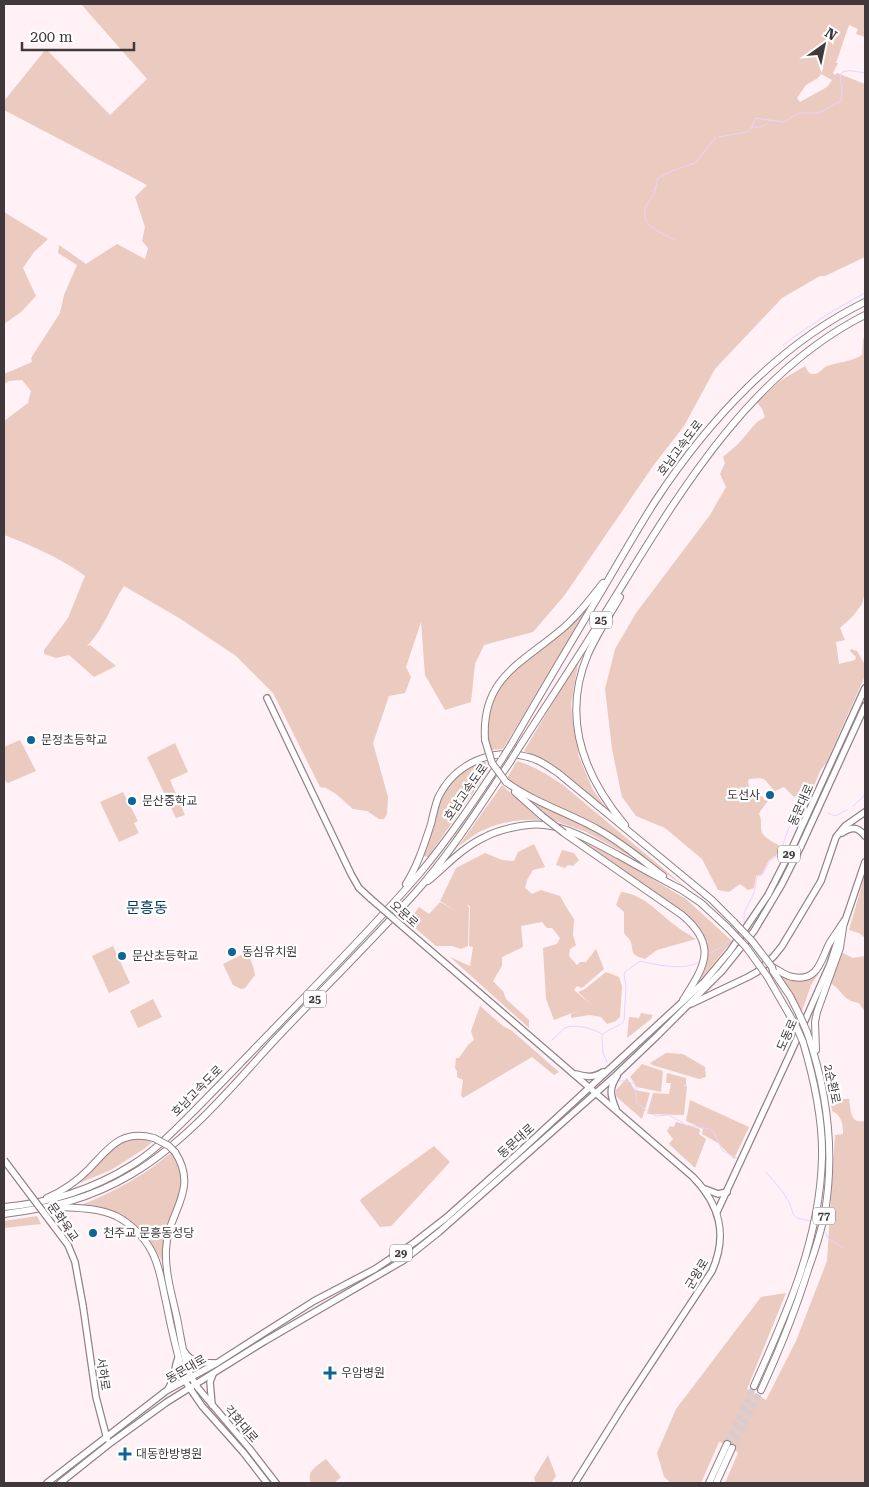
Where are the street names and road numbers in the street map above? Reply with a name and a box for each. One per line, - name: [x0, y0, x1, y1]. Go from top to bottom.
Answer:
- street label: 호남고속도로: [654, 417, 706, 479]
- road number: 25: [590, 612, 612, 628]
- street label: 호남고속도로: [441, 761, 491, 823]
- street label: 동문대로: [786, 782, 816, 828]
- road number: 29: [778, 846, 800, 862]
- street label: 오문로: [387, 898, 421, 930]
- road number: 25: [304, 991, 326, 1008]
- street label: 도동로: [774, 1017, 800, 1053]
- street label: 호남고속도로: [169, 1063, 225, 1119]
- street label: 2순환로: [821, 1063, 843, 1105]
- street label: 동문대로: [495, 1121, 537, 1161]
- street label: 문화육교: [45, 1200, 81, 1244]
- road number: 77: [813, 1208, 835, 1224]
- road number: 29: [390, 1244, 412, 1262]
- street label: 군왕로: [682, 1256, 712, 1292]
- street label: 동문대로: [163, 1352, 209, 1386]
- street label: 서하로: [93, 1357, 113, 1391]
- street label: 각화대로: [221, 1403, 261, 1445]

